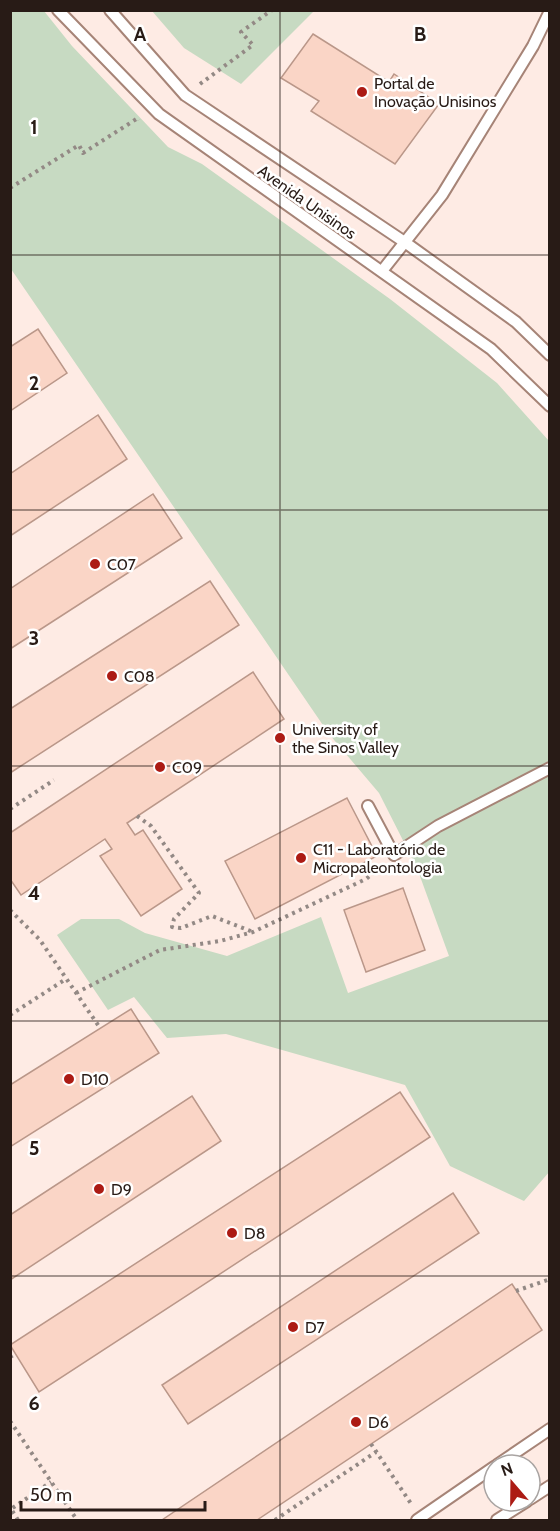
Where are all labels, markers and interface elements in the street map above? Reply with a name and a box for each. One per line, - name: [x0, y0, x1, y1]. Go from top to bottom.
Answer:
- text: A: [134, 22, 147, 46]
- text: B: [414, 22, 426, 46]
- place label: Portal de Inovação Unisinos: [374, 74, 497, 111]
- marker: Portal de Inovação Unisinos: [355, 85, 369, 99]
- text: 1: [30, 115, 38, 139]
- street label: Avenida Unisinos: [254, 161, 360, 243]
- text: 2: [29, 371, 39, 395]
- place label: C07: [107, 555, 136, 574]
- marker: C07: [88, 557, 102, 571]
- text: 3: [29, 626, 39, 650]
- place label: C08: [124, 667, 155, 686]
- marker: C08: [105, 669, 119, 683]
- place label: University of the Sinos Valley: [292, 720, 399, 757]
- marker: University of the Sinos Valley: [273, 731, 287, 745]
- place label: C09: [172, 758, 202, 777]
- marker: C09: [153, 760, 167, 774]
- place label: C11 - Laboratório de Micropaleontologia: [313, 840, 445, 877]
- marker: C11 - Laboratório de Micropaleontologia: [294, 851, 308, 865]
- text: 4: [28, 881, 40, 905]
- place label: D10: [81, 1070, 109, 1089]
- marker: D10: [62, 1072, 76, 1086]
- text: 5: [29, 1136, 39, 1160]
- place label: D9: [111, 1180, 132, 1199]
- marker: D9: [92, 1182, 106, 1196]
- place label: D8: [244, 1224, 265, 1243]
- marker: D8: [225, 1226, 239, 1240]
- place label: D7: [305, 1318, 324, 1337]
- marker: D7: [286, 1320, 300, 1334]
- text: 6: [28, 1391, 40, 1415]
- place label: D6: [368, 1413, 389, 1432]
- marker: D6: [349, 1415, 363, 1429]
- north arrow: [482, 1453, 542, 1513]
- text: N: [498, 1459, 516, 1480]
- scale bar: [21, 1474, 206, 1512]
- text: 50 m: [30, 1484, 72, 1506]

